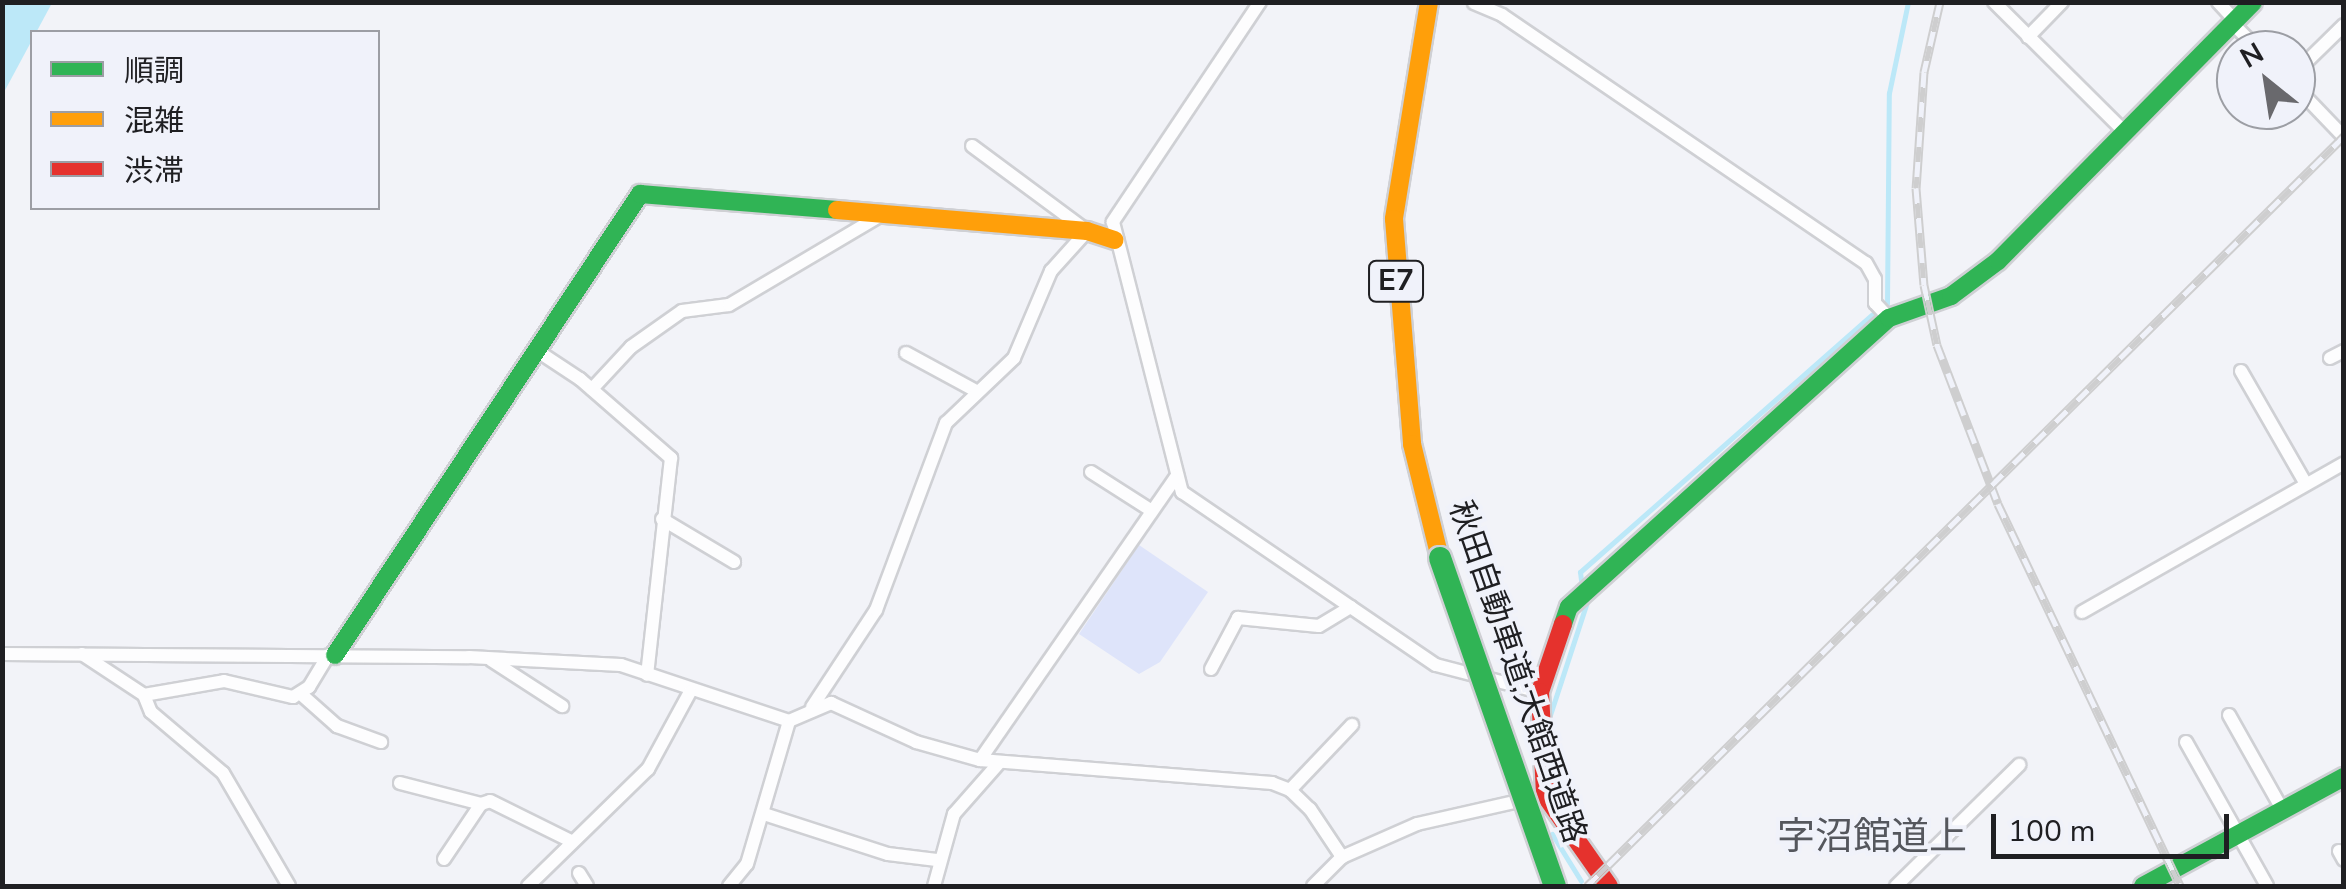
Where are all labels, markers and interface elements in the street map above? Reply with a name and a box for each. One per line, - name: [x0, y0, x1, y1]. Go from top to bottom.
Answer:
- legend: [30, 30, 380, 210]
- north arrow: [2216, 30, 2316, 130]
- text: N: [2233, 34, 2271, 77]
- text: 順調: [124, 51, 184, 92]
- text: 混雑: [124, 101, 184, 142]
- text: 渋滞: [124, 151, 184, 192]
- road number: E7: [1366, 256, 1426, 306]
- street label: 秋田自動車道;大館西道路: [1440, 496, 1594, 848]
- scale bar: [1996, 794, 2234, 856]
- text: 100 m: [2008, 811, 2095, 852]
- district label: 字沼館道上: [1777, 814, 1967, 860]

